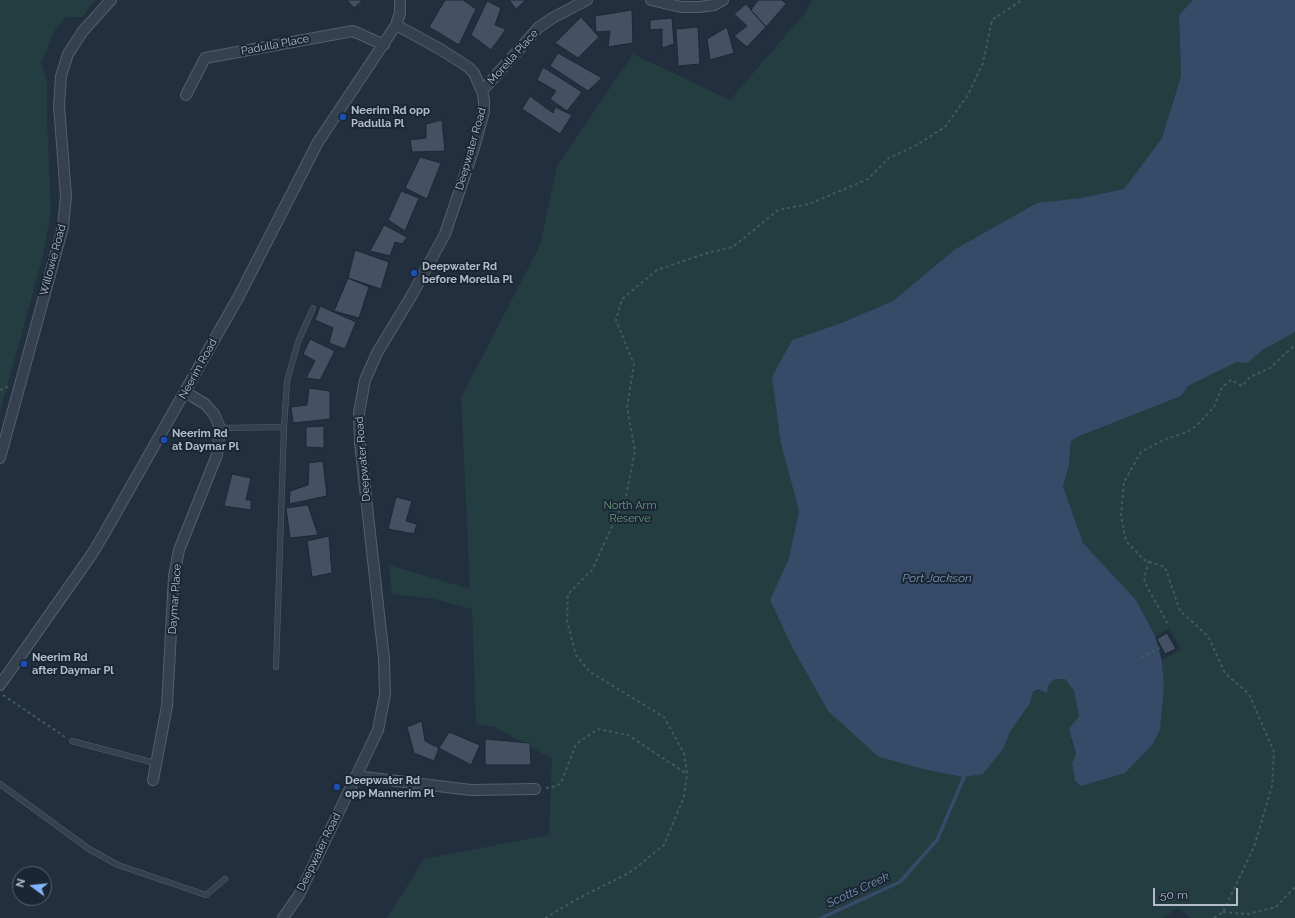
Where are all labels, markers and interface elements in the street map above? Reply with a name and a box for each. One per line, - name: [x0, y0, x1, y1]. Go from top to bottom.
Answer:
- street label: Morella Place: [485, 27, 541, 87]
- street label: Padulla Place: [240, 32, 310, 58]
- place label: Neerim Rd opp Padulla Pl: [351, 104, 430, 130]
- street label: Deepwater Road: [453, 106, 489, 192]
- marker: Neerim Rd opp Padulla Pl: [338, 112, 348, 122]
- street label: Willowie Road: [37, 223, 69, 297]
- place label: Deepwater Rd before Morella Pl: [422, 260, 513, 286]
- marker: Deepwater Rd before Morella Pl: [409, 268, 419, 278]
- street label: Neerim Road: [176, 337, 220, 401]
- street label: Deepwater Road: [353, 416, 373, 502]
- place label: Neerim Rd at Daymar Pl: [172, 427, 239, 453]
- marker: Neerim Rd at Daymar Pl: [159, 435, 169, 445]
- park label: North Arm Reserve: [603, 499, 657, 525]
- street label: Daymar Place: [166, 563, 184, 635]
- water label: Port Jackson: [902, 571, 972, 585]
- place label: Neerim Rd after Daymar Pl: [32, 651, 114, 677]
- marker: Neerim Rd after Daymar Pl: [19, 659, 29, 669]
- place label: Deepwater Rd opp Mannerim Pl: [345, 774, 434, 800]
- marker: Deepwater Rd opp Mannerim Pl: [332, 782, 342, 792]
- street label: Deepwater Road: [294, 811, 344, 893]
- north arrow: [12, 866, 52, 906]
- water label: Scotts Creek: [824, 869, 892, 911]
- text: N: [14, 877, 28, 889]
- scale bar: [1155, 880, 1240, 906]
- text: 50 m: [1160, 888, 1188, 902]

